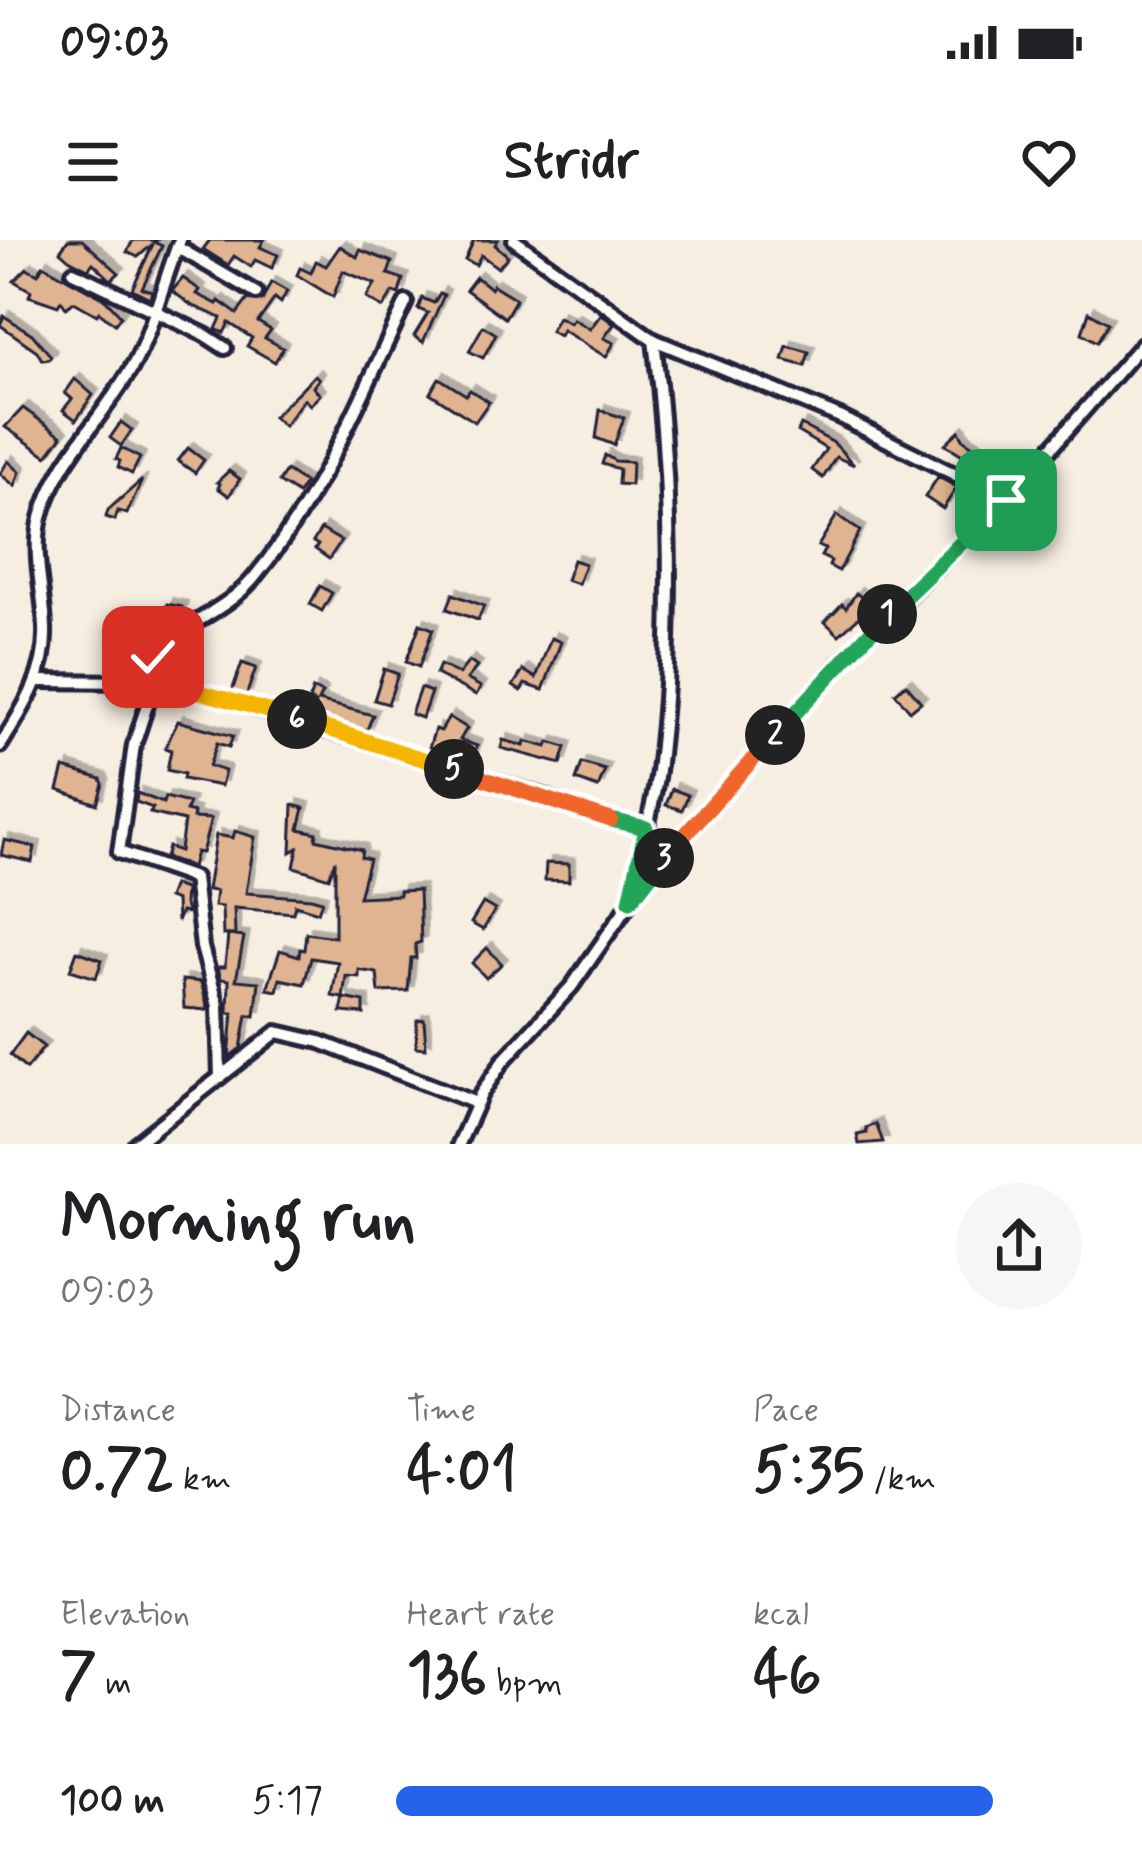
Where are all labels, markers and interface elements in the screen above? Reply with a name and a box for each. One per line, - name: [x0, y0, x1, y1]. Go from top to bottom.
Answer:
- text: 09:03: [60, 13, 168, 72]
- text: Stridr: [504, 127, 638, 198]
- icon: menu: [60, 129, 126, 195]
- icon: heart: [1016, 129, 1082, 195]
- pin: [955, 449, 1057, 551]
- icon: arrive: [973, 467, 1039, 533]
- pin: 1: [857, 584, 917, 644]
- text: 1: [880, 592, 894, 636]
- pin: [102, 606, 204, 708]
- icon: check: [120, 624, 186, 690]
- pin: 6: [267, 689, 327, 749]
- text: 6: [289, 697, 305, 741]
- pin: 2: [745, 705, 805, 765]
- text: 2: [767, 713, 783, 757]
- pin: 5: [424, 739, 484, 799]
- text: 5: [444, 747, 464, 791]
- pin: 3: [634, 828, 694, 888]
- text: 3: [657, 836, 671, 880]
- text: Morning run: [60, 1178, 416, 1264]
- button: share: [956, 1183, 1082, 1309]
- text: 09:03: [60, 1266, 154, 1317]
- text: Distance: [60, 1389, 176, 1433]
- text: Time: [407, 1389, 476, 1433]
- text: Pace: [753, 1389, 819, 1433]
- text: 0.72: [60, 1433, 174, 1512]
- text: 4:01: [407, 1433, 517, 1512]
- text: 5:35: [753, 1433, 864, 1512]
- text: km: [174, 1458, 231, 1502]
- text: /km: [864, 1458, 936, 1502]
- text: Elevation: [60, 1593, 190, 1637]
- text: Heart rate: [407, 1593, 555, 1637]
- text: kcal: [753, 1593, 809, 1637]
- text: 7: [60, 1637, 96, 1716]
- text: 136: [407, 1637, 487, 1716]
- text: 46: [753, 1637, 821, 1716]
- text: m: [96, 1662, 132, 1706]
- text: bpm: [487, 1662, 563, 1706]
- text: 100 m: [60, 1776, 165, 1827]
- text: 5:17: [252, 1776, 323, 1827]

